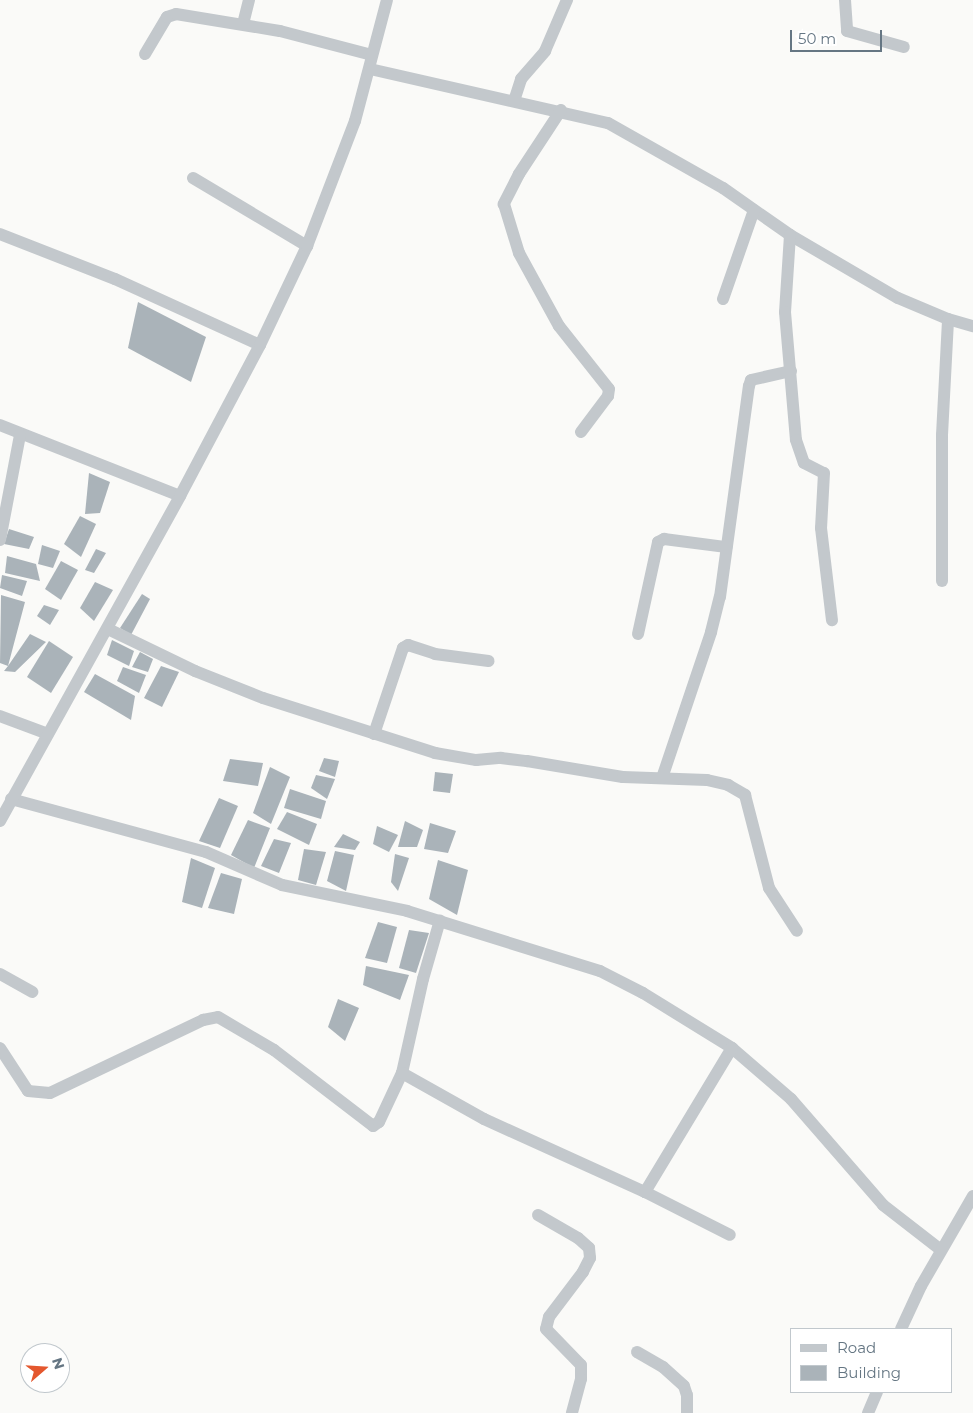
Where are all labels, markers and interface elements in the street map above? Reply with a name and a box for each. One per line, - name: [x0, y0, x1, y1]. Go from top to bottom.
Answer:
- scale bar: [793, 20, 886, 52]
- text: 50 m: [798, 29, 836, 48]
- legend: [790, 1328, 953, 1393]
- text: Road: [837, 1338, 876, 1357]
- north arrow: [20, 1343, 70, 1393]
- text: N: [48, 1355, 69, 1372]
- text: Building: [837, 1363, 901, 1382]

